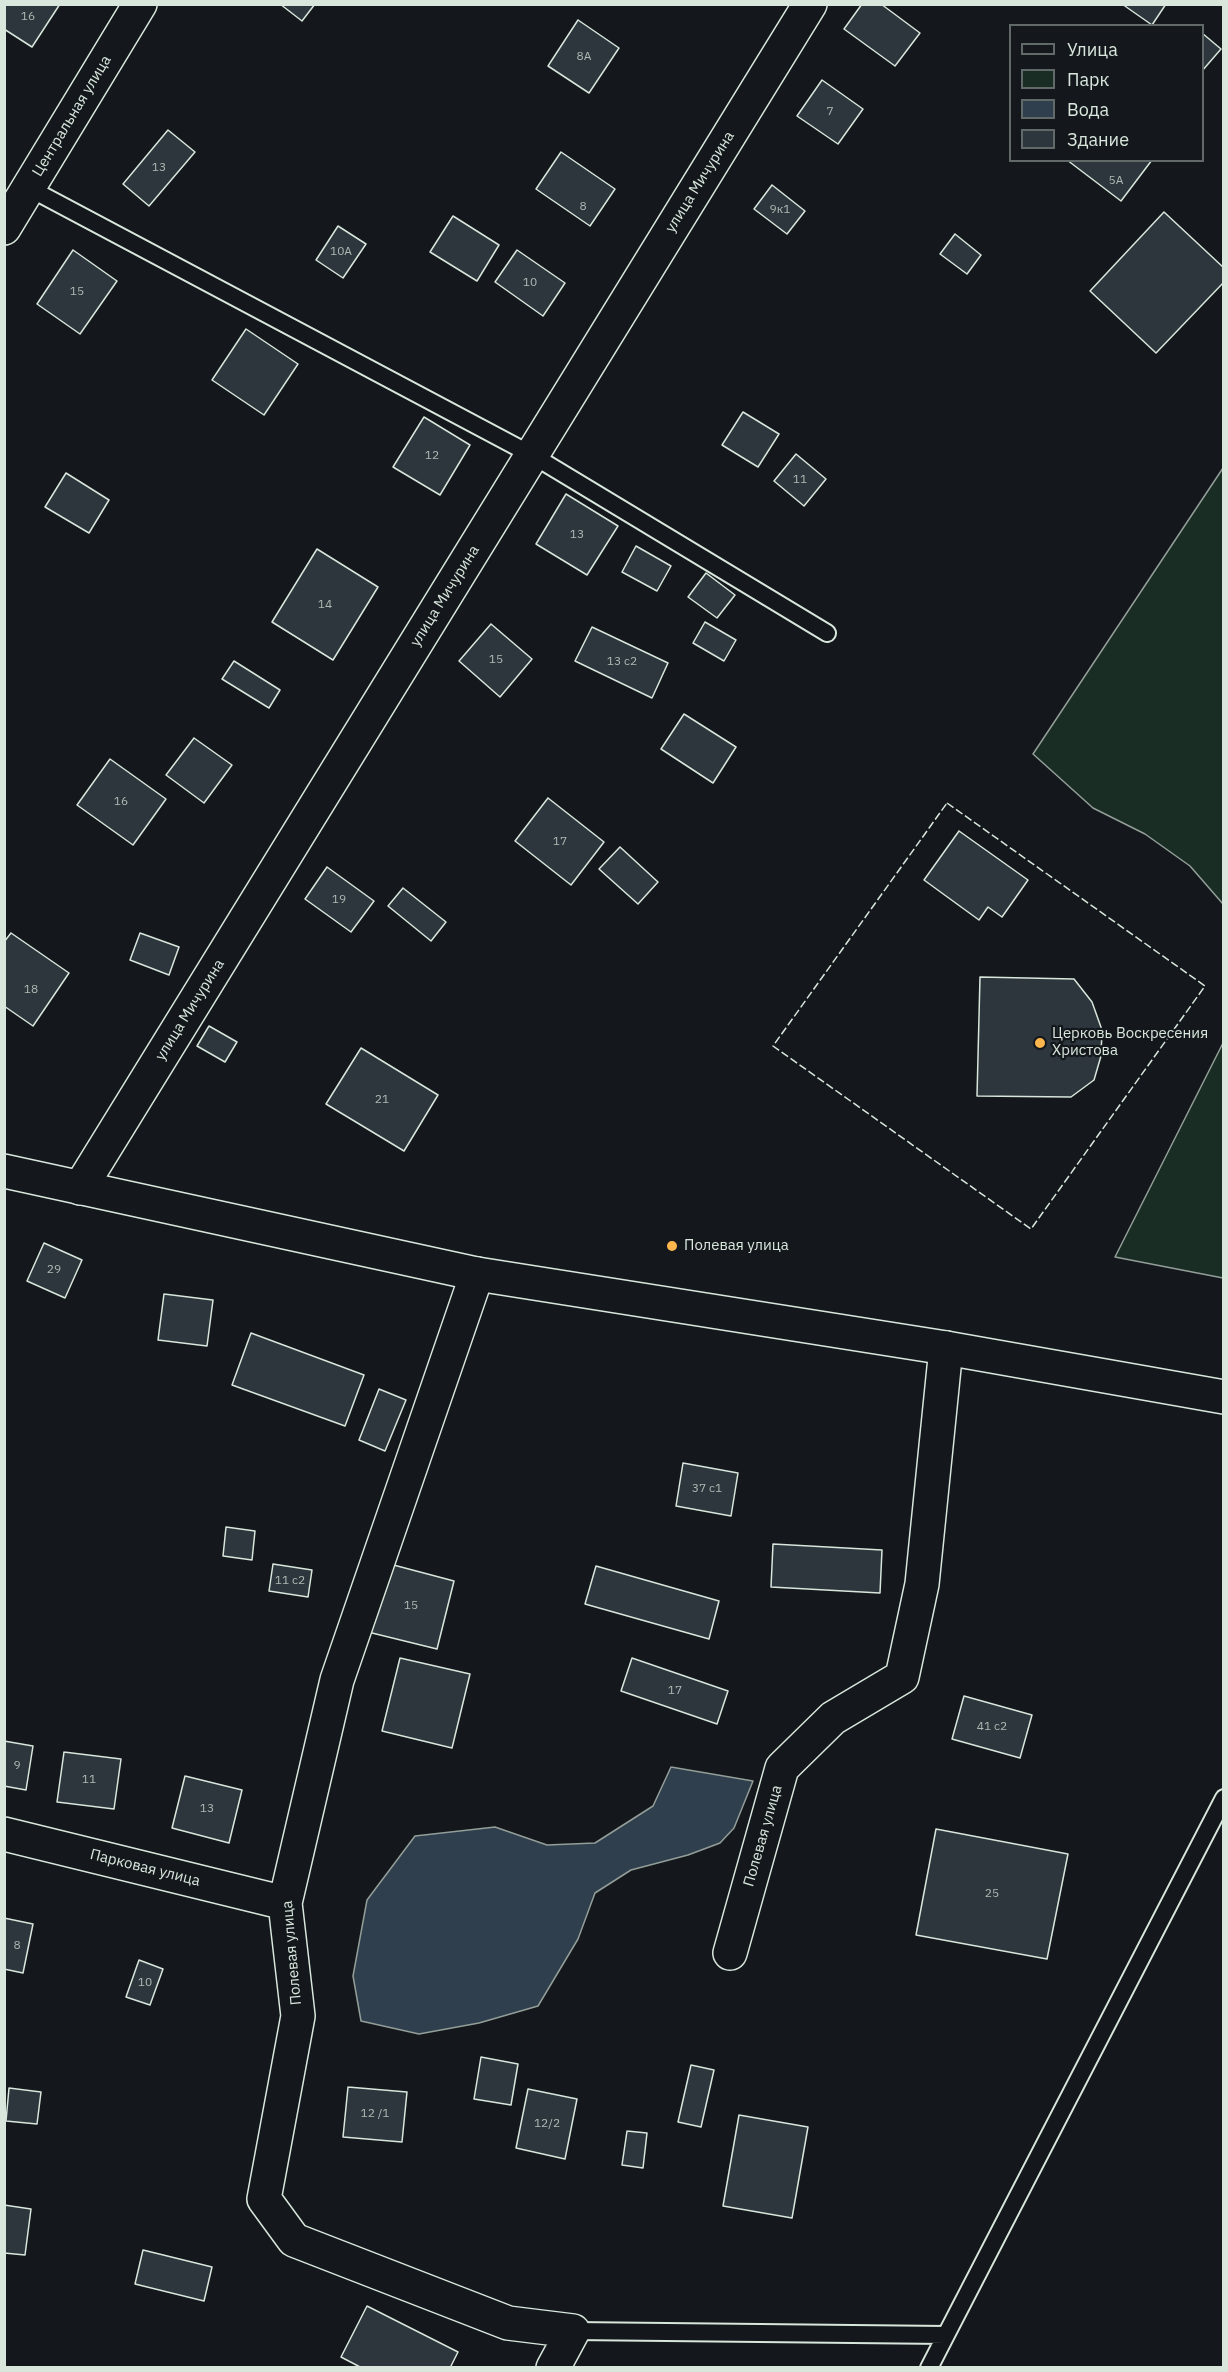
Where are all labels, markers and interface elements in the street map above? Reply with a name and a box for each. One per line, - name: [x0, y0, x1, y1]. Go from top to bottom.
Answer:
- house number: 16: [21, 10, 35, 24]
- legend: [1009, 24, 1204, 162]
- text: Улица: [1067, 38, 1118, 61]
- house number: 8А: [577, 50, 591, 64]
- street label: Центральная улица: [29, 52, 115, 180]
- text: Парк: [1067, 68, 1109, 91]
- text: Вода: [1067, 98, 1109, 121]
- house number: 7: [826, 105, 834, 119]
- street label: улица Мичурина: [662, 128, 738, 236]
- text: Здание: [1067, 128, 1129, 151]
- house number: 13: [152, 161, 166, 175]
- house number: 5А: [1109, 174, 1123, 188]
- house number: 8: [579, 200, 587, 214]
- house number: 9к1: [770, 203, 790, 217]
- house number: 10А: [330, 245, 352, 259]
- house number: 10: [523, 276, 537, 290]
- house number: 15: [70, 285, 84, 299]
- house number: 12: [425, 449, 439, 463]
- house number: 11: [793, 473, 807, 487]
- house number: 13: [570, 528, 584, 542]
- street label: улица Мичурина: [407, 542, 483, 650]
- house number: 14: [318, 598, 332, 612]
- house number: 15: [489, 653, 503, 667]
- house number: 13 с2: [607, 655, 637, 669]
- house number: 16: [114, 795, 128, 809]
- house number: 17: [553, 835, 567, 849]
- house number: 19: [332, 893, 346, 907]
- street label: улица Мичурина: [152, 956, 228, 1064]
- house number: 18: [24, 983, 38, 997]
- place label: Церковь Воскресения Христова: [1052, 1025, 1208, 1060]
- marker: Церковь Воскресения Христова: [1033, 1036, 1047, 1050]
- house number: 21: [375, 1093, 389, 1107]
- place label: Полевая улица: [684, 1237, 789, 1255]
- marker: Полевая улица: [665, 1239, 679, 1253]
- house number: 29: [47, 1263, 61, 1277]
- house number: 37 с1: [692, 1482, 722, 1496]
- house number: 11 с2: [275, 1574, 305, 1588]
- house number: 15: [404, 1599, 418, 1613]
- house number: 17: [668, 1684, 682, 1698]
- house number: 41 с2: [977, 1720, 1007, 1734]
- house number: 9: [13, 1759, 21, 1773]
- house number: 11: [82, 1773, 96, 1787]
- street label: Полевая улица: [740, 1783, 786, 1889]
- house number: 13: [200, 1802, 214, 1816]
- street label: Парковая улица: [88, 1846, 202, 1890]
- house number: 25: [985, 1887, 999, 1901]
- street label: Полевая улица: [278, 1900, 306, 2006]
- house number: 8: [13, 1939, 21, 1953]
- house number: 10: [138, 1976, 152, 1990]
- house number: 12 /1: [360, 2107, 390, 2121]
- house number: 12/2: [534, 2117, 560, 2131]

